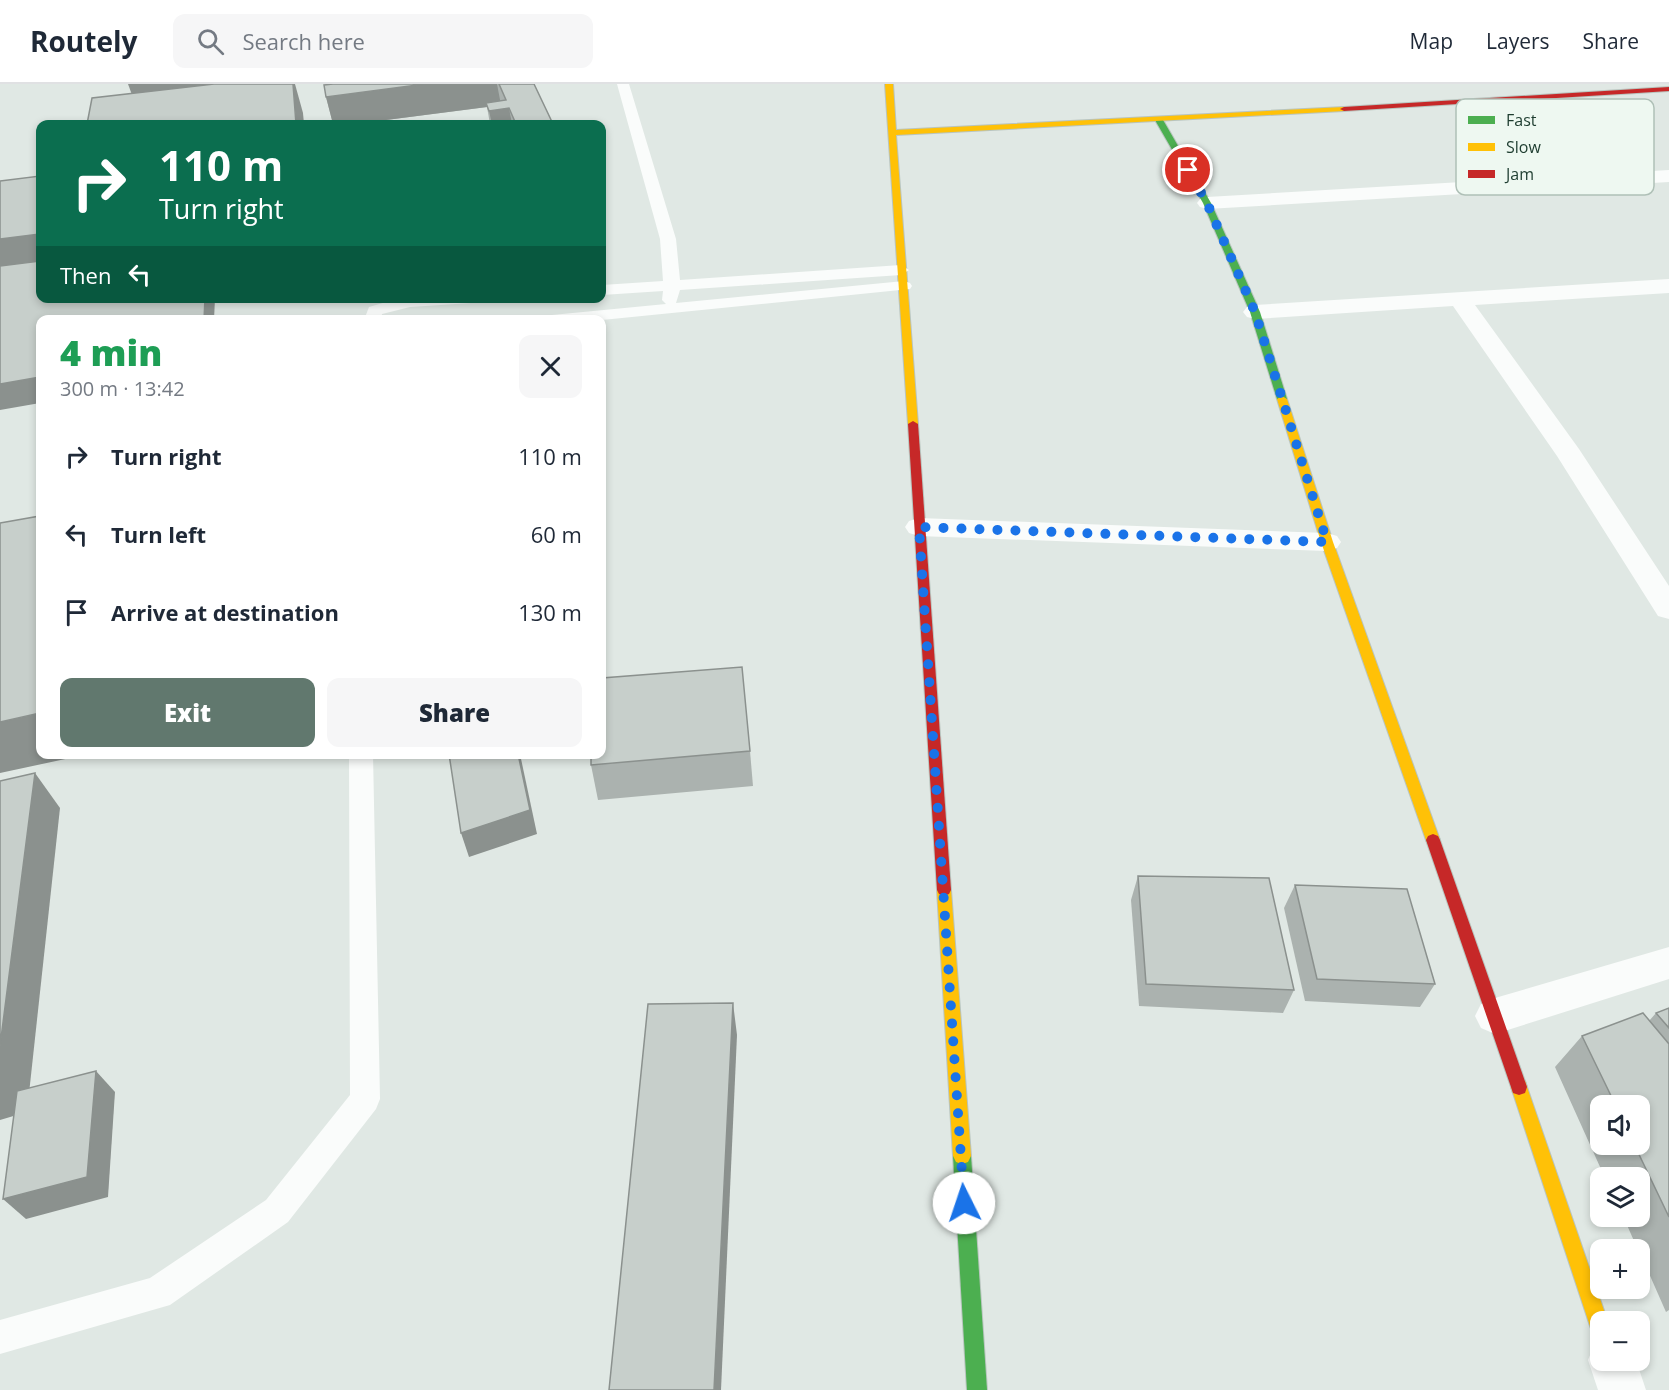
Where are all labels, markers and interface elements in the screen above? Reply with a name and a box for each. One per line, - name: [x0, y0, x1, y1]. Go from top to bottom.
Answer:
- search box: [173, 14, 593, 68]
- text: Routely: [30, 22, 137, 60]
- icon: search: [194, 25, 227, 58]
- text: Search here: [242, 26, 365, 56]
- text: Map: [1410, 27, 1453, 55]
- text: Layers: [1486, 27, 1550, 55]
- text: Share: [1583, 27, 1639, 55]
- legend: [1456, 99, 1654, 195]
- text: Fast: [1506, 109, 1537, 131]
- text: 110 m: [159, 136, 283, 193]
- text: Slow: [1506, 136, 1541, 158]
- icon: right: [60, 144, 138, 222]
- pin: [1162, 144, 1213, 195]
- icon: arrive: [1171, 153, 1204, 186]
- text: Jam: [1504, 163, 1534, 185]
- text: Turn right: [159, 190, 284, 227]
- icon: left: [123, 258, 156, 291]
- text: Then: [60, 260, 111, 290]
- text: 4 min: [60, 328, 162, 377]
- button: close: [519, 335, 582, 398]
- text: 300 m · 13:42: [60, 375, 185, 402]
- icon: right: [60, 440, 93, 473]
- text: Turn right: [111, 441, 222, 471]
- text: 110 m: [518, 441, 582, 471]
- icon: left: [60, 518, 93, 551]
- text: Turn left: [111, 519, 206, 549]
- text: 60 m: [531, 519, 582, 549]
- icon: arrive: [60, 596, 93, 629]
- text: Arrive at destination: [111, 597, 339, 627]
- text: 130 m: [518, 597, 582, 627]
- button: Exit: [60, 678, 315, 747]
- button: Share: [327, 678, 582, 747]
- map controls: [1590, 1095, 1650, 1371]
- button: sound: [1590, 1095, 1650, 1155]
- button: layers: [1590, 1167, 1650, 1227]
- position arrow: [932, 1171, 996, 1235]
- button: +: [1590, 1239, 1650, 1299]
- button: −: [1590, 1311, 1650, 1371]

